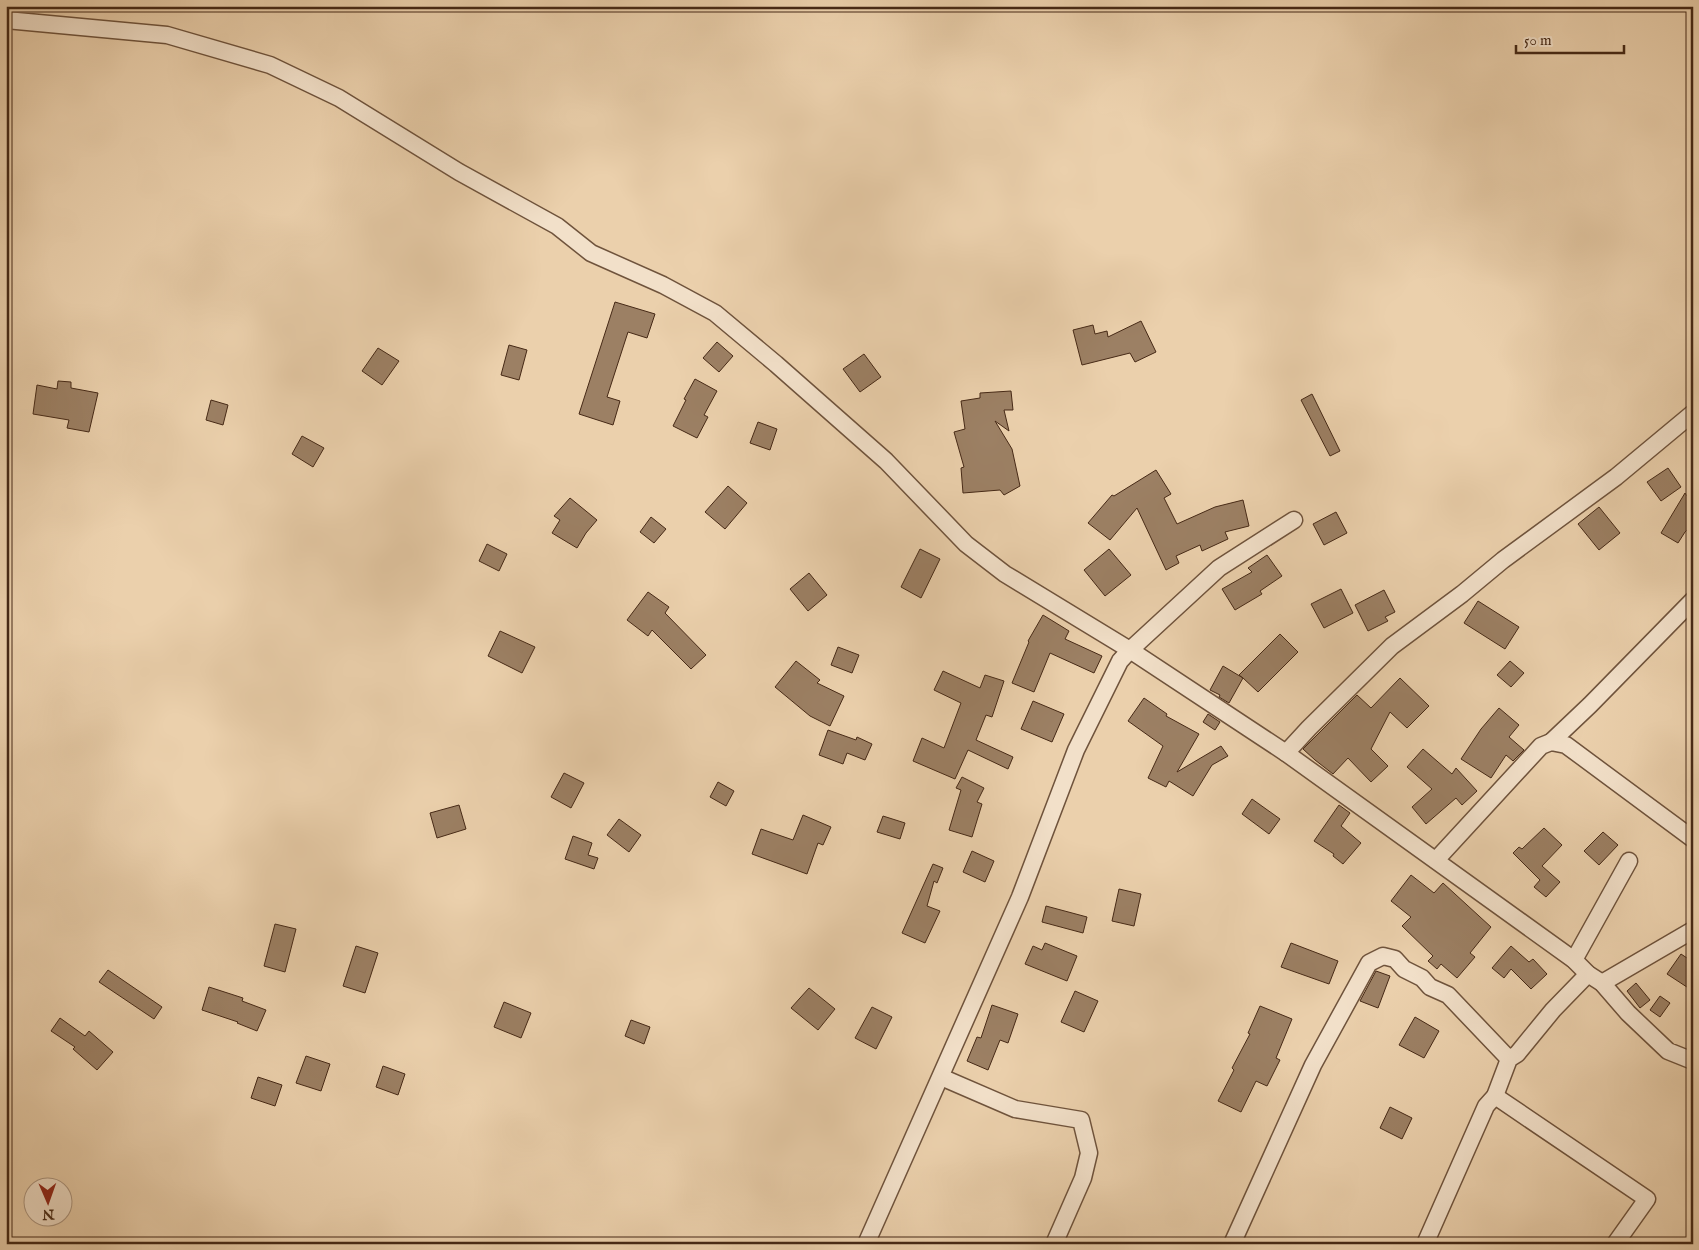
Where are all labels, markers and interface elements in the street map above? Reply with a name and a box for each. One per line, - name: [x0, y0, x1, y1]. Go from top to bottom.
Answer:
- scale bar: [1516, 22, 1624, 54]
- text: 50 m: [1524, 31, 1552, 50]
- north arrow: [22, 1178, 72, 1228]
- text: N: [42, 1205, 56, 1223]

